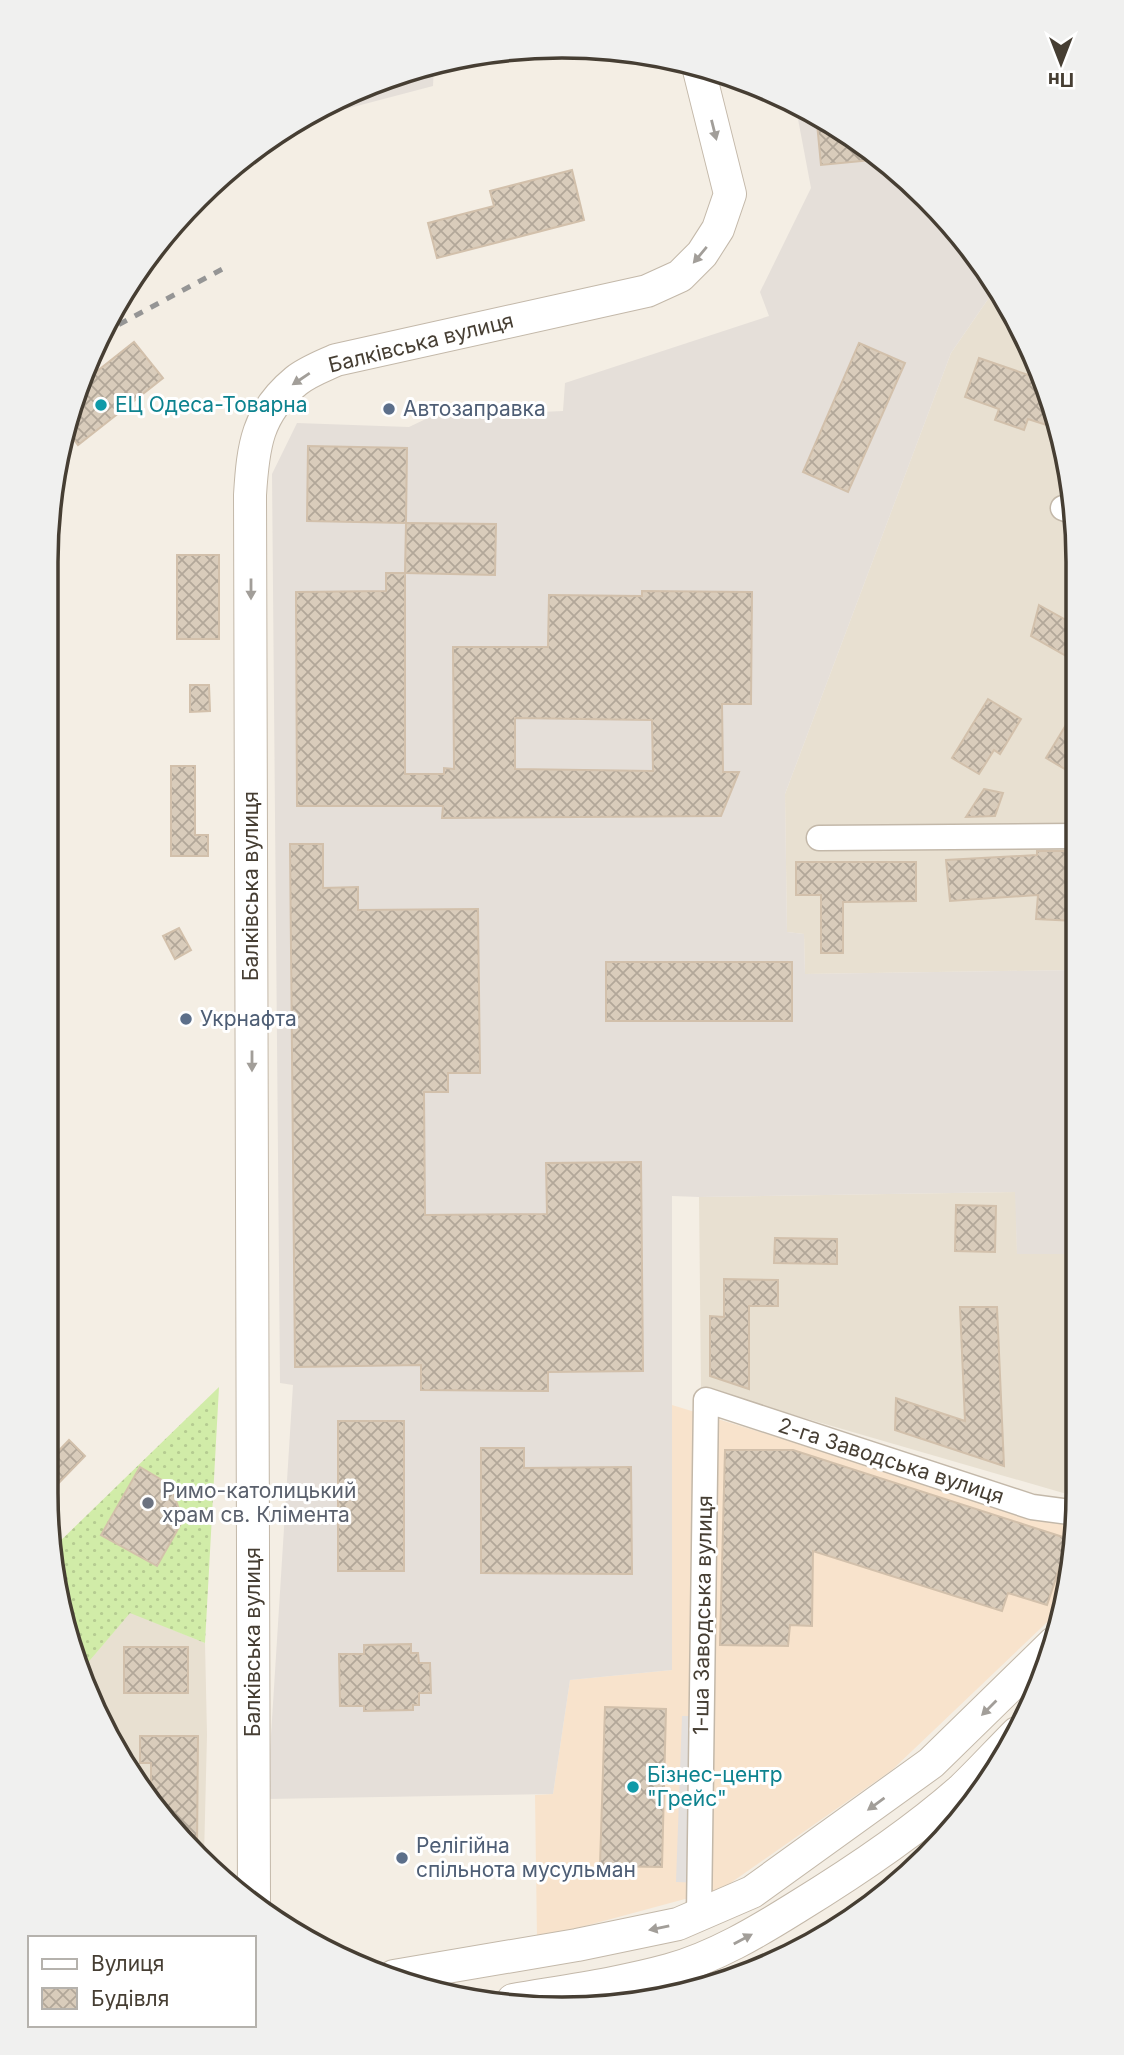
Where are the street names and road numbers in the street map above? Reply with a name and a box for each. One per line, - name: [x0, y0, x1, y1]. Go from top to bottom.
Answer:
- street label: Балківська вулиця: [326, 307, 516, 378]
- street label: Балківська вулиця: [238, 791, 263, 981]
- street label: 2-га Заводська вулиця: [775, 1412, 1007, 1509]
- street label: 1-ша Заводська вулиця: [688, 1495, 717, 1735]
- street label: Балківська вулиця: [240, 1547, 265, 1737]

